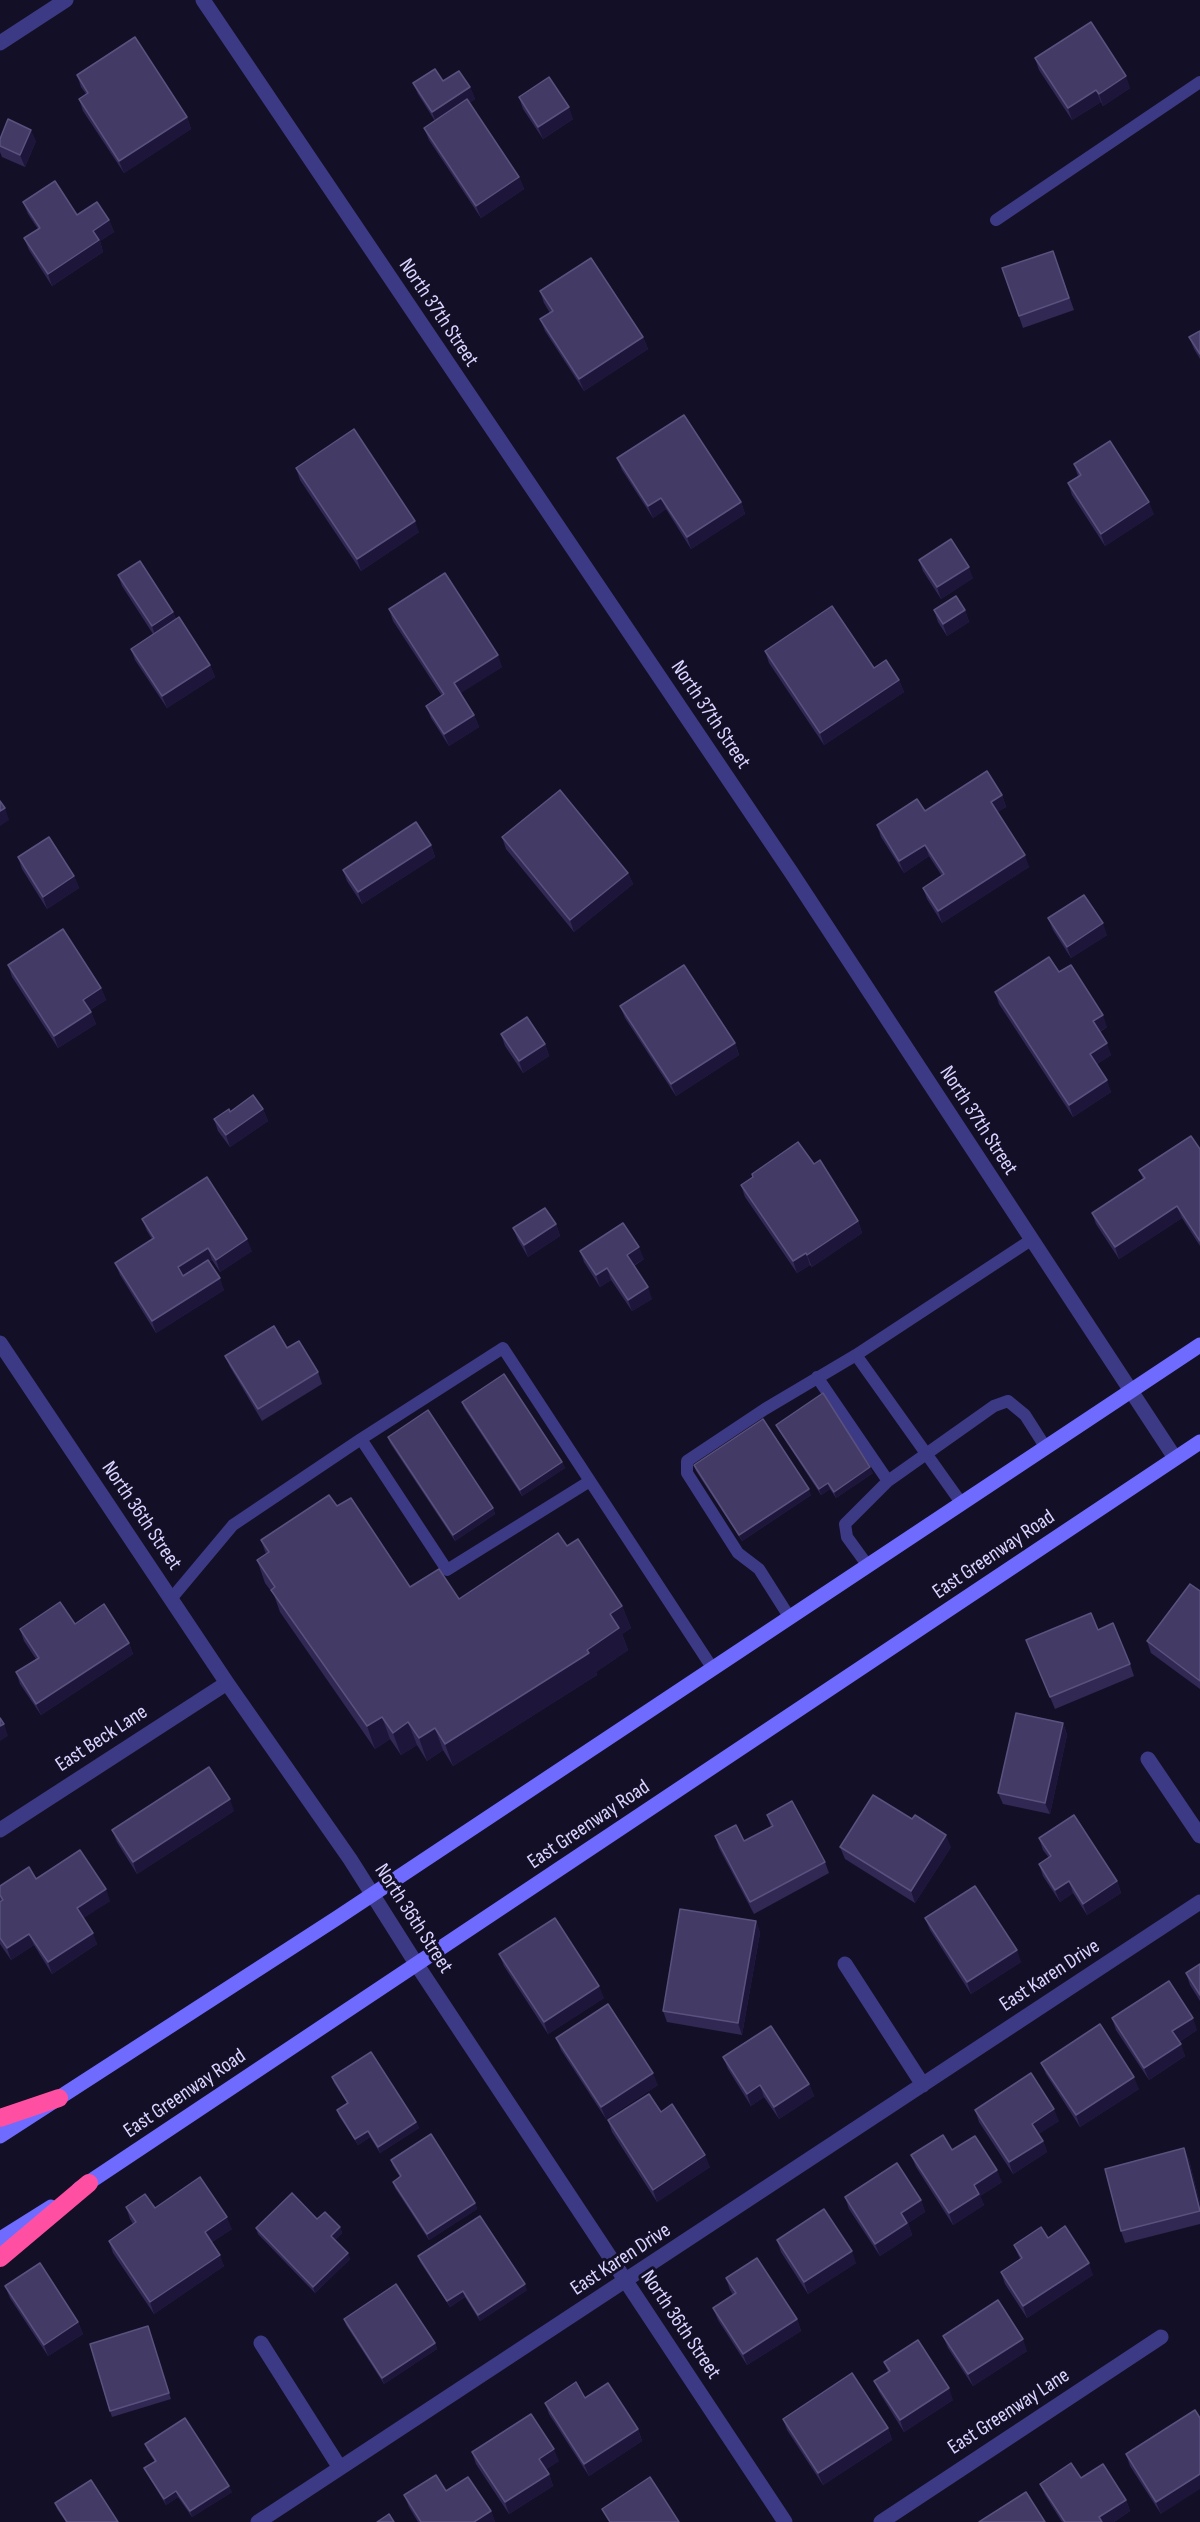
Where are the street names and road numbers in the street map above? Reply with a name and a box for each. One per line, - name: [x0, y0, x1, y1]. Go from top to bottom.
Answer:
- street label: North 37th Street: [393, 254, 483, 372]
- street label: North 37th Street: [665, 656, 755, 774]
- street label: North 37th Street: [933, 1062, 1023, 1180]
- street label: North 36th Street: [95, 1457, 187, 1575]
- street label: East Greenway Road: [928, 1505, 1060, 1605]
- street label: East Beck Lane: [51, 1700, 153, 1778]
- street label: East Greenway Road: [523, 1775, 655, 1875]
- street label: North 36th Street: [368, 1860, 458, 1978]
- street label: East Karen Drive: [995, 1934, 1105, 2018]
- street label: East Greenway Road: [119, 2044, 251, 2144]
- street label: East Karen Drive: [566, 2218, 676, 2302]
- street label: North 36th Street: [634, 2266, 726, 2384]
- street label: East Greenway Lane: [943, 2363, 1075, 2461]

